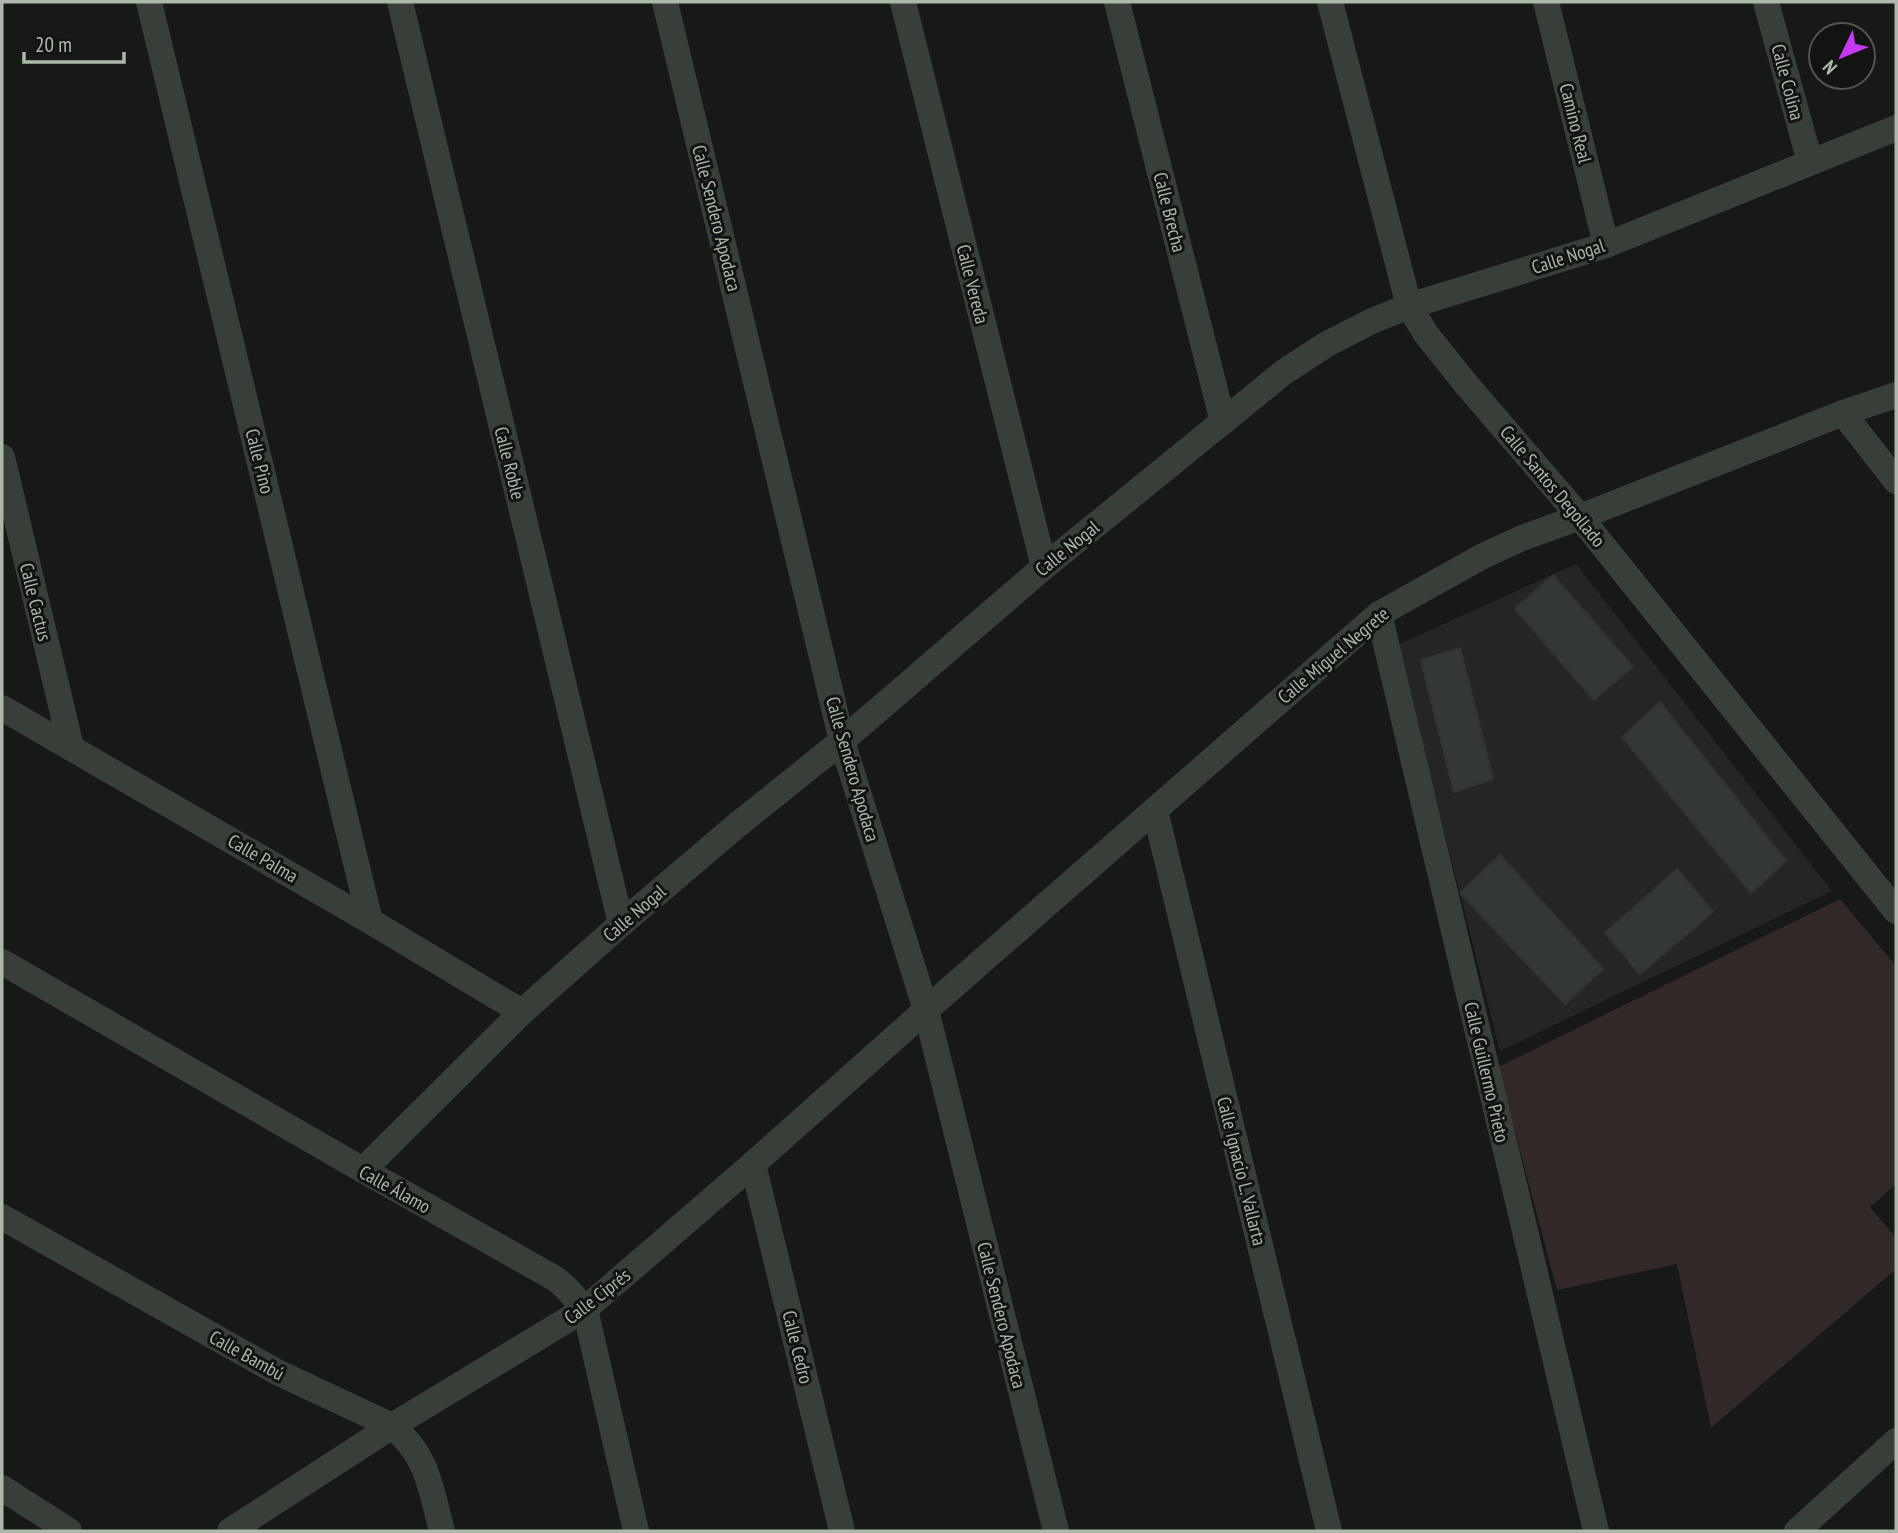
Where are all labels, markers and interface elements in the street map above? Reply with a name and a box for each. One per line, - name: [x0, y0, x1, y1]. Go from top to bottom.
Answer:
- scale bar: [24, 21, 124, 65]
- north arrow: [1807, 21, 1877, 91]
- text: 20 m: [35, 31, 72, 58]
- street label: Calle Colina: [1766, 41, 1810, 123]
- text: N: [1817, 56, 1842, 80]
- street label: Camino Real: [1555, 81, 1598, 166]
- street label: Calle Sendero Apodaca: [687, 142, 747, 294]
- street label: Calle Brecha: [1149, 170, 1191, 254]
- street label: Calle Nogal: [1528, 233, 1608, 279]
- street label: Calle Vereda: [952, 242, 994, 326]
- street label: Calle Santos Degollado: [1495, 420, 1611, 552]
- street label: Calle Roble: [489, 424, 531, 502]
- street label: Calle Pino: [240, 426, 280, 496]
- street label: Calle Nogal: [1030, 515, 1104, 581]
- street label: Calle Cactus: [15, 561, 57, 643]
- street label: Calle Miguel Negrete: [1272, 601, 1394, 709]
- street label: Calle Sendero Apodaca: [821, 694, 885, 844]
- street label: Calle Palma: [224, 828, 302, 888]
- street label: Calle Nogal: [598, 879, 671, 947]
- street label: Calle Guillermo Prieto: [1459, 999, 1515, 1145]
- street label: Calle Ignacio L. Vallarta: [1212, 1094, 1272, 1248]
- street label: Calle Álamo: [355, 1160, 435, 1218]
- street label: Calle Sendero Apodaca: [972, 1239, 1032, 1391]
- street label: Calle Ciprés: [559, 1263, 635, 1329]
- street label: Calle Cedro: [777, 1308, 819, 1386]
- street label: Calle Bambú: [205, 1325, 289, 1385]

